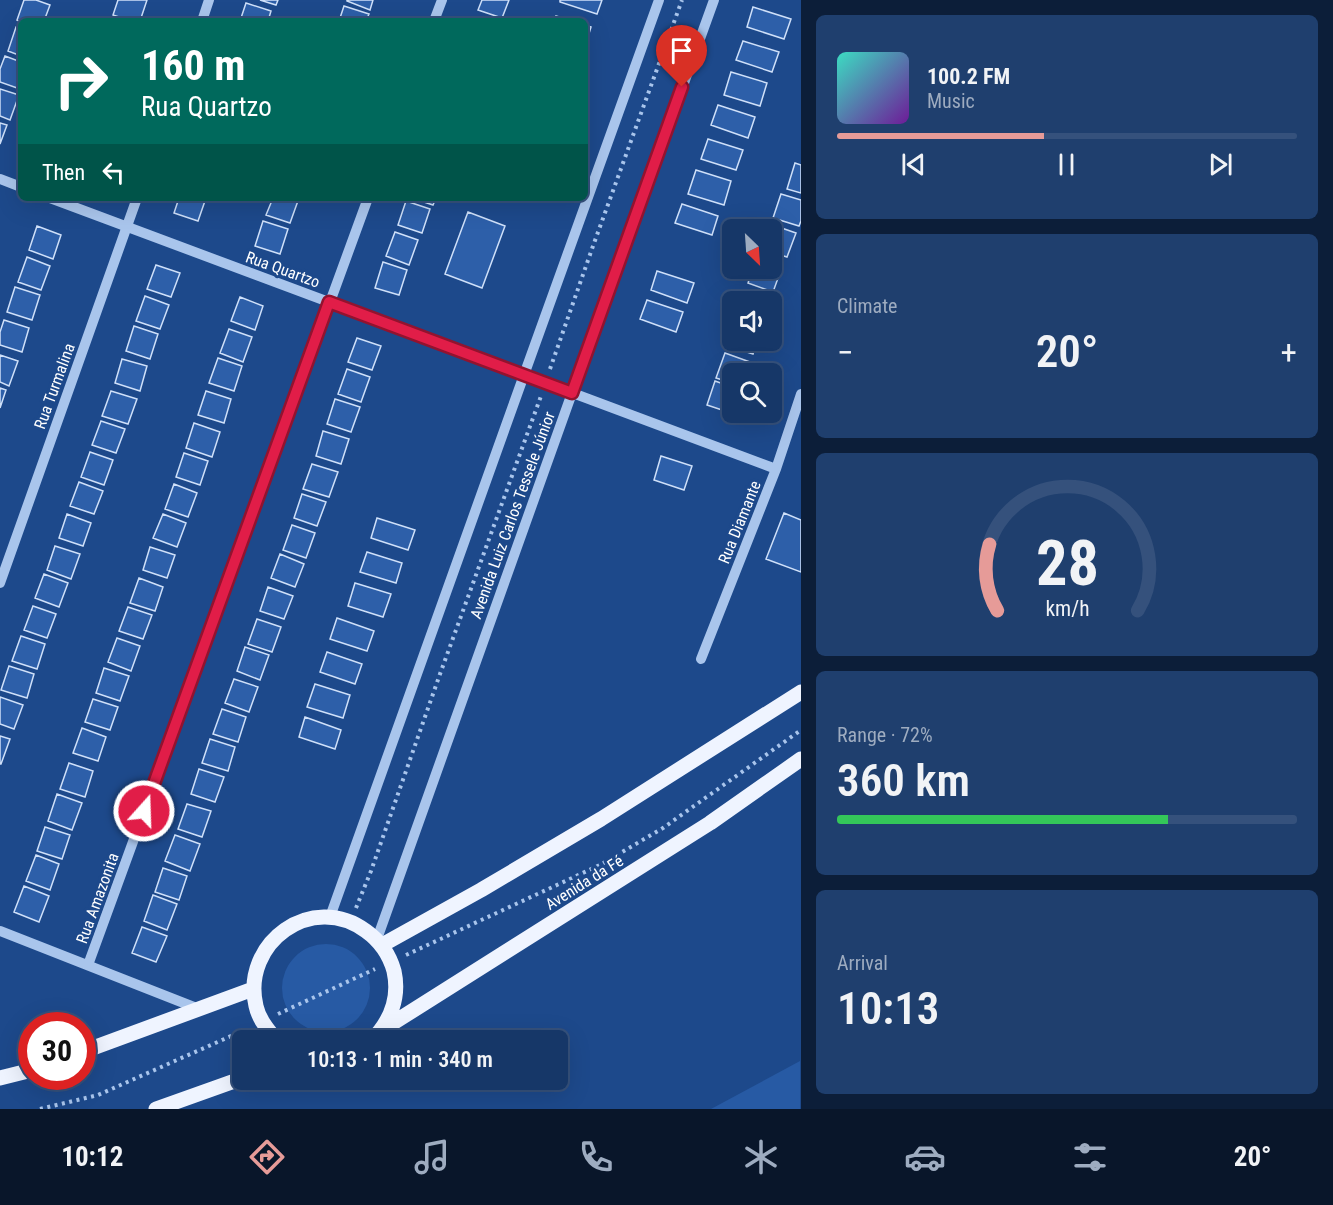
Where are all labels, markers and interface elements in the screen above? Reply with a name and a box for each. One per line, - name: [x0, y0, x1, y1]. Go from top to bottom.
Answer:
- pin: [656, 25, 707, 87]
- icon: arrive: [665, 34, 698, 67]
- text: 160 m: [141, 41, 246, 90]
- icon: right: [42, 42, 120, 120]
- text: 100.2 FM: [927, 64, 1010, 89]
- text: Music: [927, 89, 975, 113]
- text: Rua Quartzo: [141, 91, 272, 123]
- icon: previous: [897, 148, 930, 181]
- icon: pause: [1050, 148, 1083, 181]
- icon: next: [1204, 148, 1237, 181]
- icon: left: [97, 156, 130, 189]
- text: Then: [42, 160, 85, 185]
- north arrow: [722, 219, 782, 279]
- map controls: [722, 219, 782, 423]
- street label: Rua Quartzo: [243, 247, 322, 292]
- button: sound: [722, 291, 782, 351]
- text: Climate: [837, 294, 897, 318]
- text: 20°: [1036, 325, 1098, 378]
- text: −: [837, 333, 854, 372]
- text: +: [1281, 333, 1297, 372]
- street label: Rua Turmalina: [30, 341, 79, 432]
- button: search: [722, 363, 782, 423]
- street label: Avenida Luiz Carlos Tessele Júnior: [466, 409, 559, 621]
- street label: Rua Diamante: [714, 478, 765, 566]
- text: 28: [1035, 528, 1099, 601]
- text: km/h: [1045, 597, 1089, 622]
- text: Range · 72%: [837, 723, 933, 747]
- text: 360 km: [837, 754, 970, 807]
- position arrow: [112, 779, 176, 843]
- street label: Rua Amazonita: [72, 850, 123, 946]
- street label: Avenida da Fé: [542, 851, 627, 914]
- text: Arrival: [837, 951, 888, 975]
- text: 10:13: [837, 982, 939, 1035]
- speed limit sign: 30: [18, 1012, 96, 1090]
- text: 10:13 · 1 min · 340 m: [307, 1047, 493, 1072]
- icon: directions: [246, 1136, 288, 1178]
- icon: music: [411, 1136, 453, 1178]
- icon: phone: [575, 1136, 617, 1178]
- icon: climate: [740, 1136, 782, 1178]
- icon: car: [904, 1136, 946, 1178]
- icon: filters: [1069, 1136, 1111, 1178]
- text: 10:12: [61, 1141, 123, 1173]
- text: 20°: [1234, 1141, 1272, 1173]

